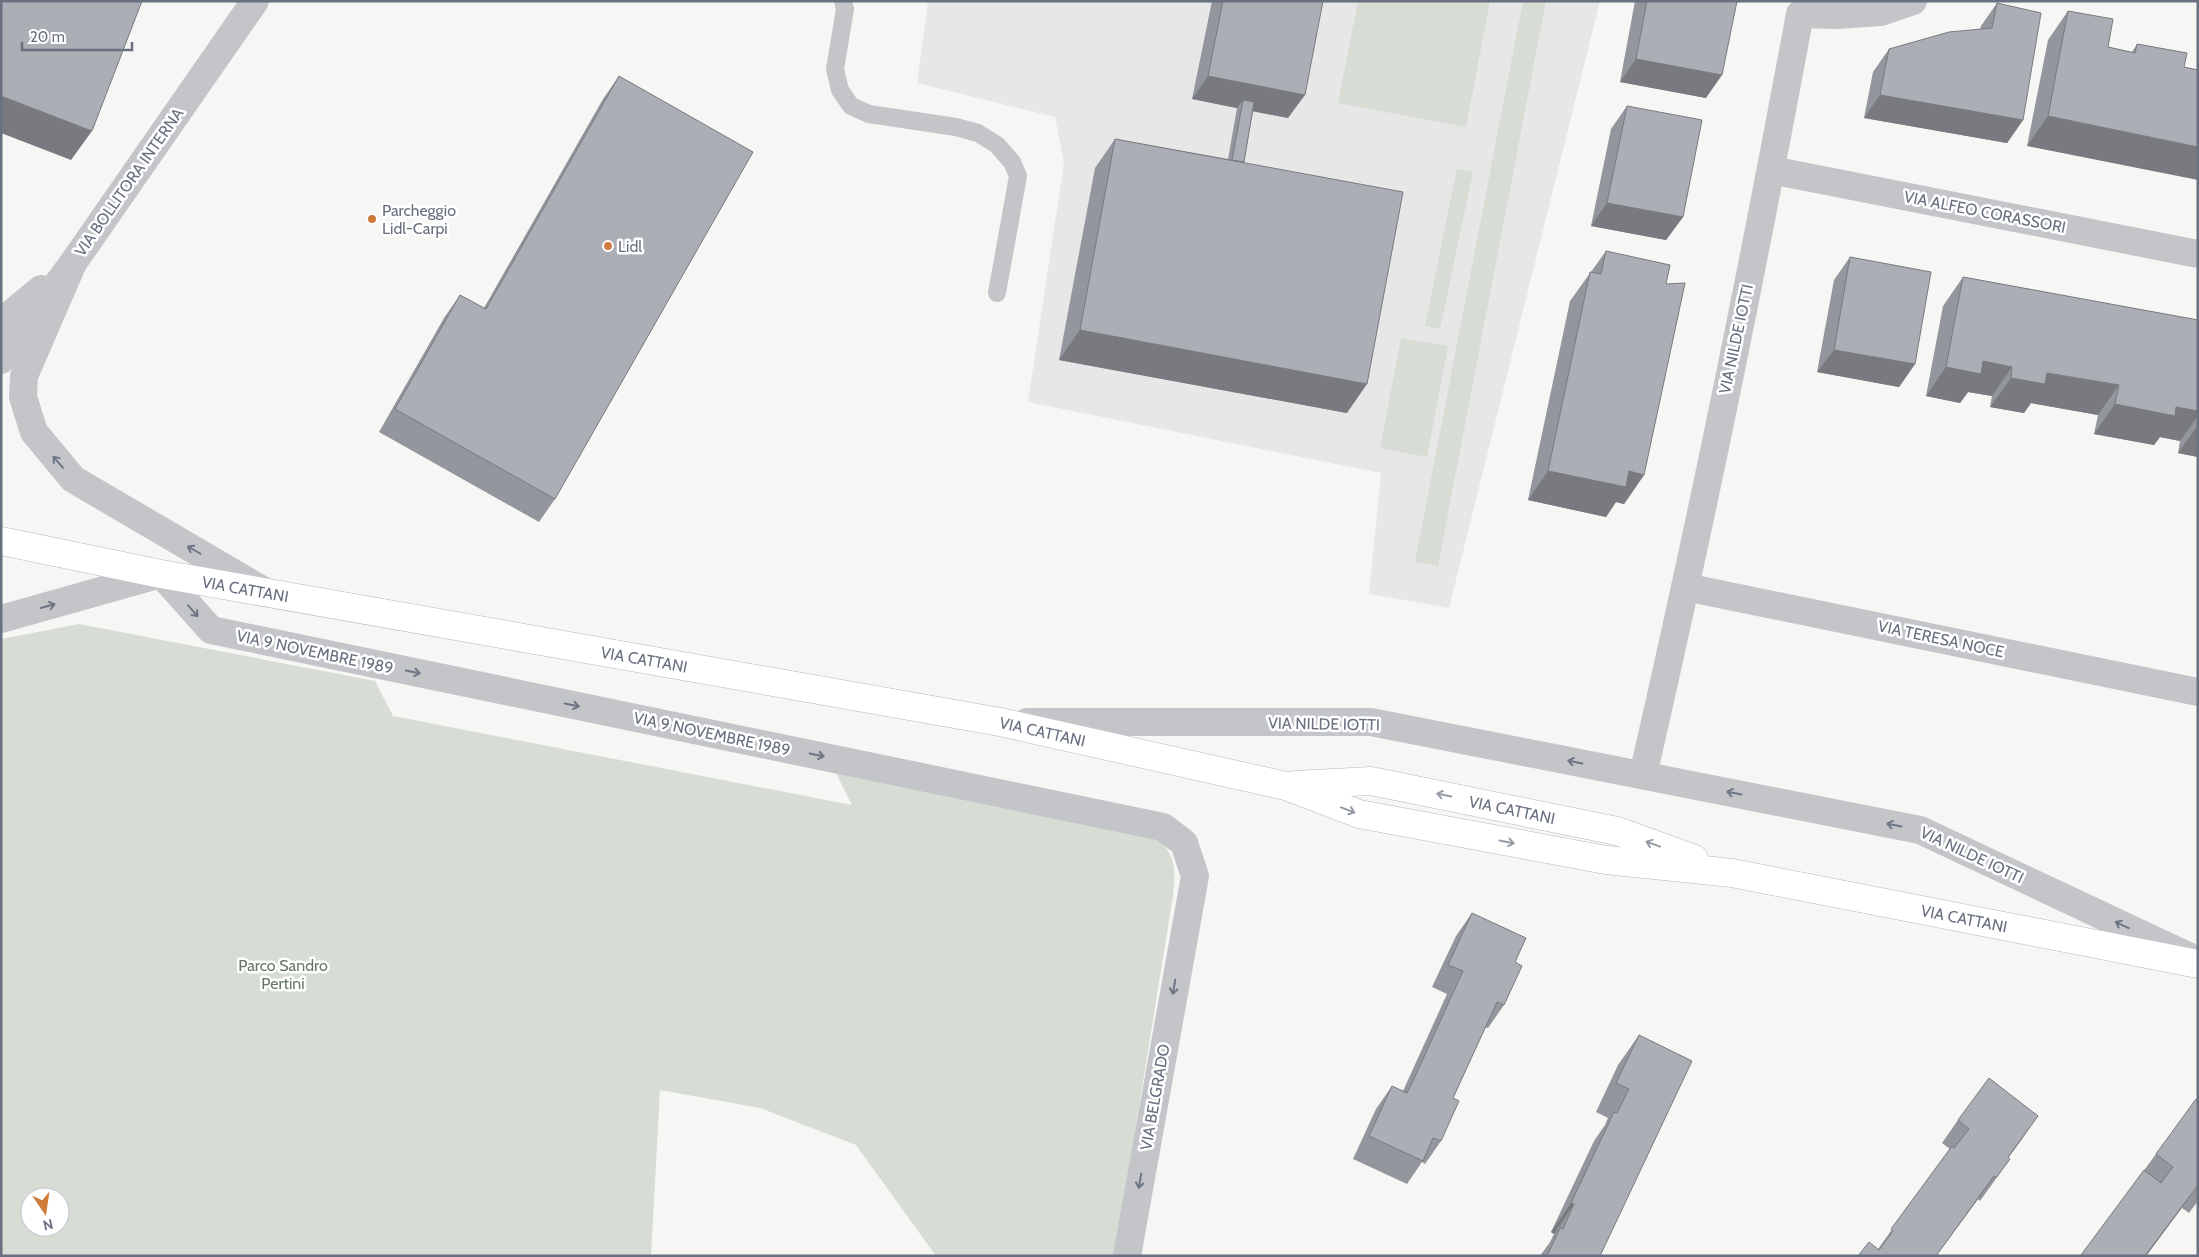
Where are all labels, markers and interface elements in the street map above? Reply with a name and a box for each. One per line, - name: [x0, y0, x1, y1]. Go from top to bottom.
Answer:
- scale bar: [22, 20, 132, 52]
- text: 20 m: [30, 28, 65, 46]
- street label: VIA BOLLITORA INTERNA: [71, 104, 187, 260]
- street label: VIA ALFEO CORASSORI: [1903, 187, 2067, 237]
- place label: Parcheggio Lidl-Carpi: [382, 201, 456, 238]
- marker: Parcheggio Lidl-Carpi: [366, 213, 378, 225]
- place label: Lidl: [618, 237, 642, 256]
- marker: Lidl: [602, 240, 614, 252]
- street label: VIA NILDE IOTTI: [1715, 282, 1757, 396]
- one-way arrow: [52, 456, 64, 469]
- one-way arrow: [186, 545, 201, 555]
- street label: VIA CATTANI: [201, 572, 290, 606]
- one-way arrow: [40, 600, 56, 610]
- one-way arrow: [188, 604, 199, 617]
- street label: VIA TERESA NOCE: [1876, 616, 2006, 662]
- street label: VIA 9 NOVEMBRE 1989: [235, 626, 395, 678]
- street label: VIA CATTANI: [599, 642, 689, 676]
- one-way arrow: [404, 668, 420, 677]
- one-way arrow: [564, 701, 580, 710]
- street label: VIA 9 NOVEMBRE 1989: [632, 708, 792, 760]
- street label: VIA CATTANI: [998, 713, 1087, 750]
- street label: VIA NILDE IOTTI: [1268, 714, 1380, 734]
- one-way arrow: [808, 751, 824, 761]
- one-way arrow: [1567, 757, 1583, 767]
- one-way arrow: [1727, 788, 1743, 798]
- one-way arrow: [1436, 790, 1452, 800]
- street label: VIA CATTANI: [1467, 792, 1557, 828]
- one-way arrow: [1340, 805, 1355, 815]
- one-way arrow: [1886, 819, 1902, 829]
- street label: VIA NILDE IOTTI: [1917, 823, 2027, 887]
- one-way arrow: [1499, 838, 1515, 847]
- one-way arrow: [1646, 839, 1661, 848]
- street label: VIA CATTANI: [1919, 901, 2009, 936]
- one-way arrow: [2115, 920, 2130, 929]
- park label: Parco Sandro Pertini: [238, 956, 328, 993]
- one-way arrow: [1168, 978, 1178, 994]
- street label: VIA BELGRADO: [1136, 1042, 1174, 1152]
- one-way arrow: [1135, 1173, 1145, 1189]
- north arrow: [20, 1187, 70, 1237]
- text: N: [41, 1215, 55, 1235]

